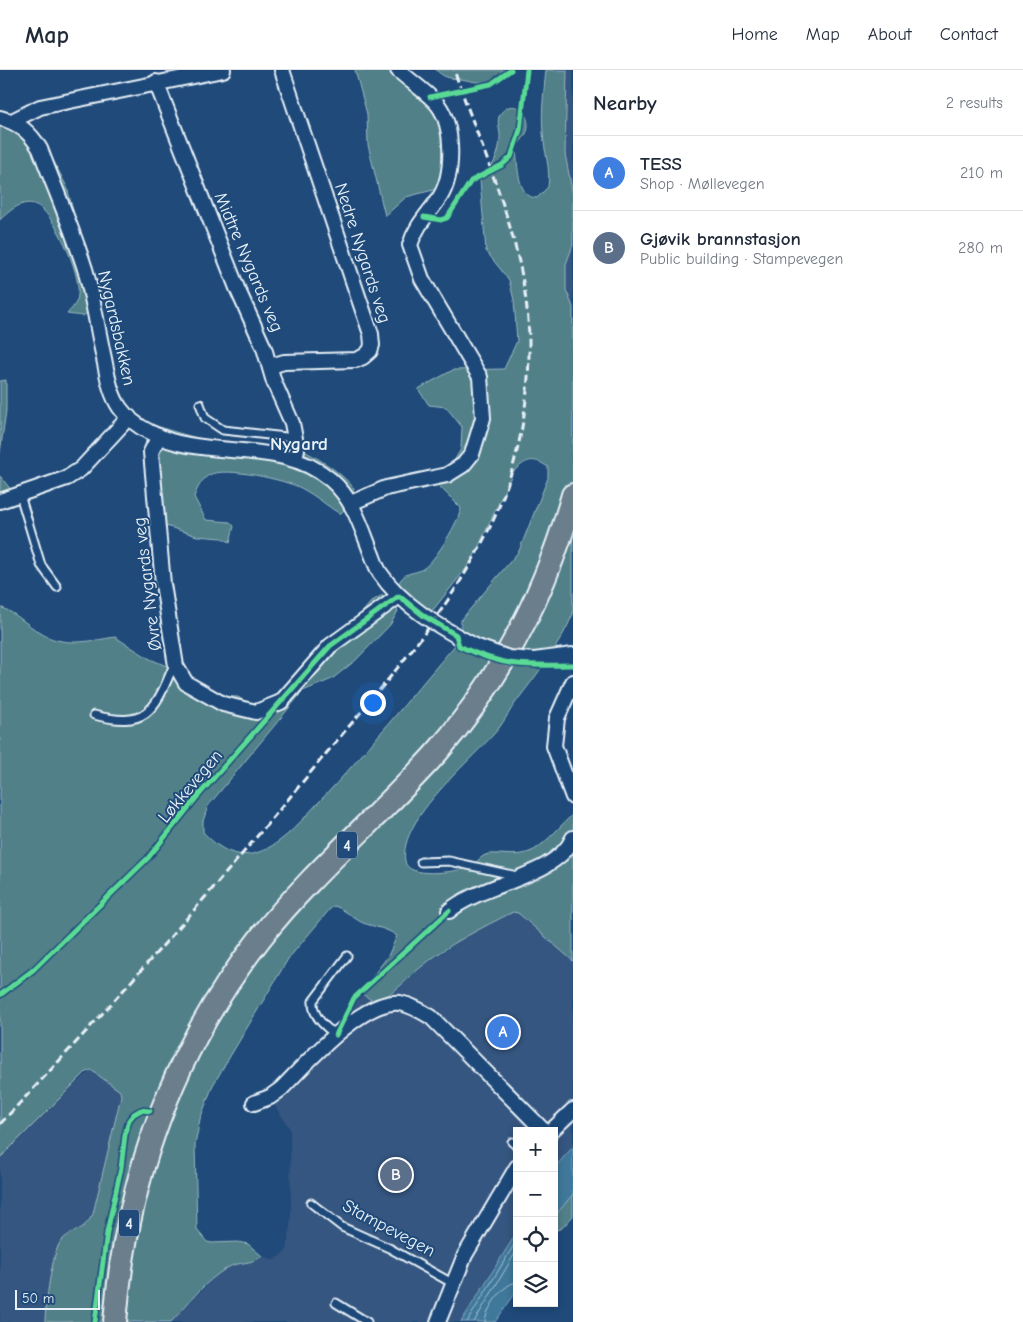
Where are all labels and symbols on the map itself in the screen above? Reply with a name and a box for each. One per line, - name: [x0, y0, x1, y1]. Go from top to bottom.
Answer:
- street label: Nedre Nygards veg: [330, 180, 395, 326]
- street label: Midtre Nygards veg: [210, 189, 287, 335]
- street label: Nygardsbakken: [93, 269, 140, 387]
- district label: Nygard: [270, 433, 328, 455]
- street label: Øvre Nygards veg: [129, 516, 166, 652]
- your location: [360, 690, 386, 716]
- street label: Løkkevegen: [154, 745, 227, 827]
- road number: 4: [337, 832, 357, 858]
- pin: A: [487, 1013, 519, 1051]
- pin: B: [380, 1156, 412, 1194]
- street label: Stampevegen: [339, 1195, 439, 1262]
- road number: 4: [119, 1210, 139, 1236]
- scale bar: [15, 1287, 100, 1310]

